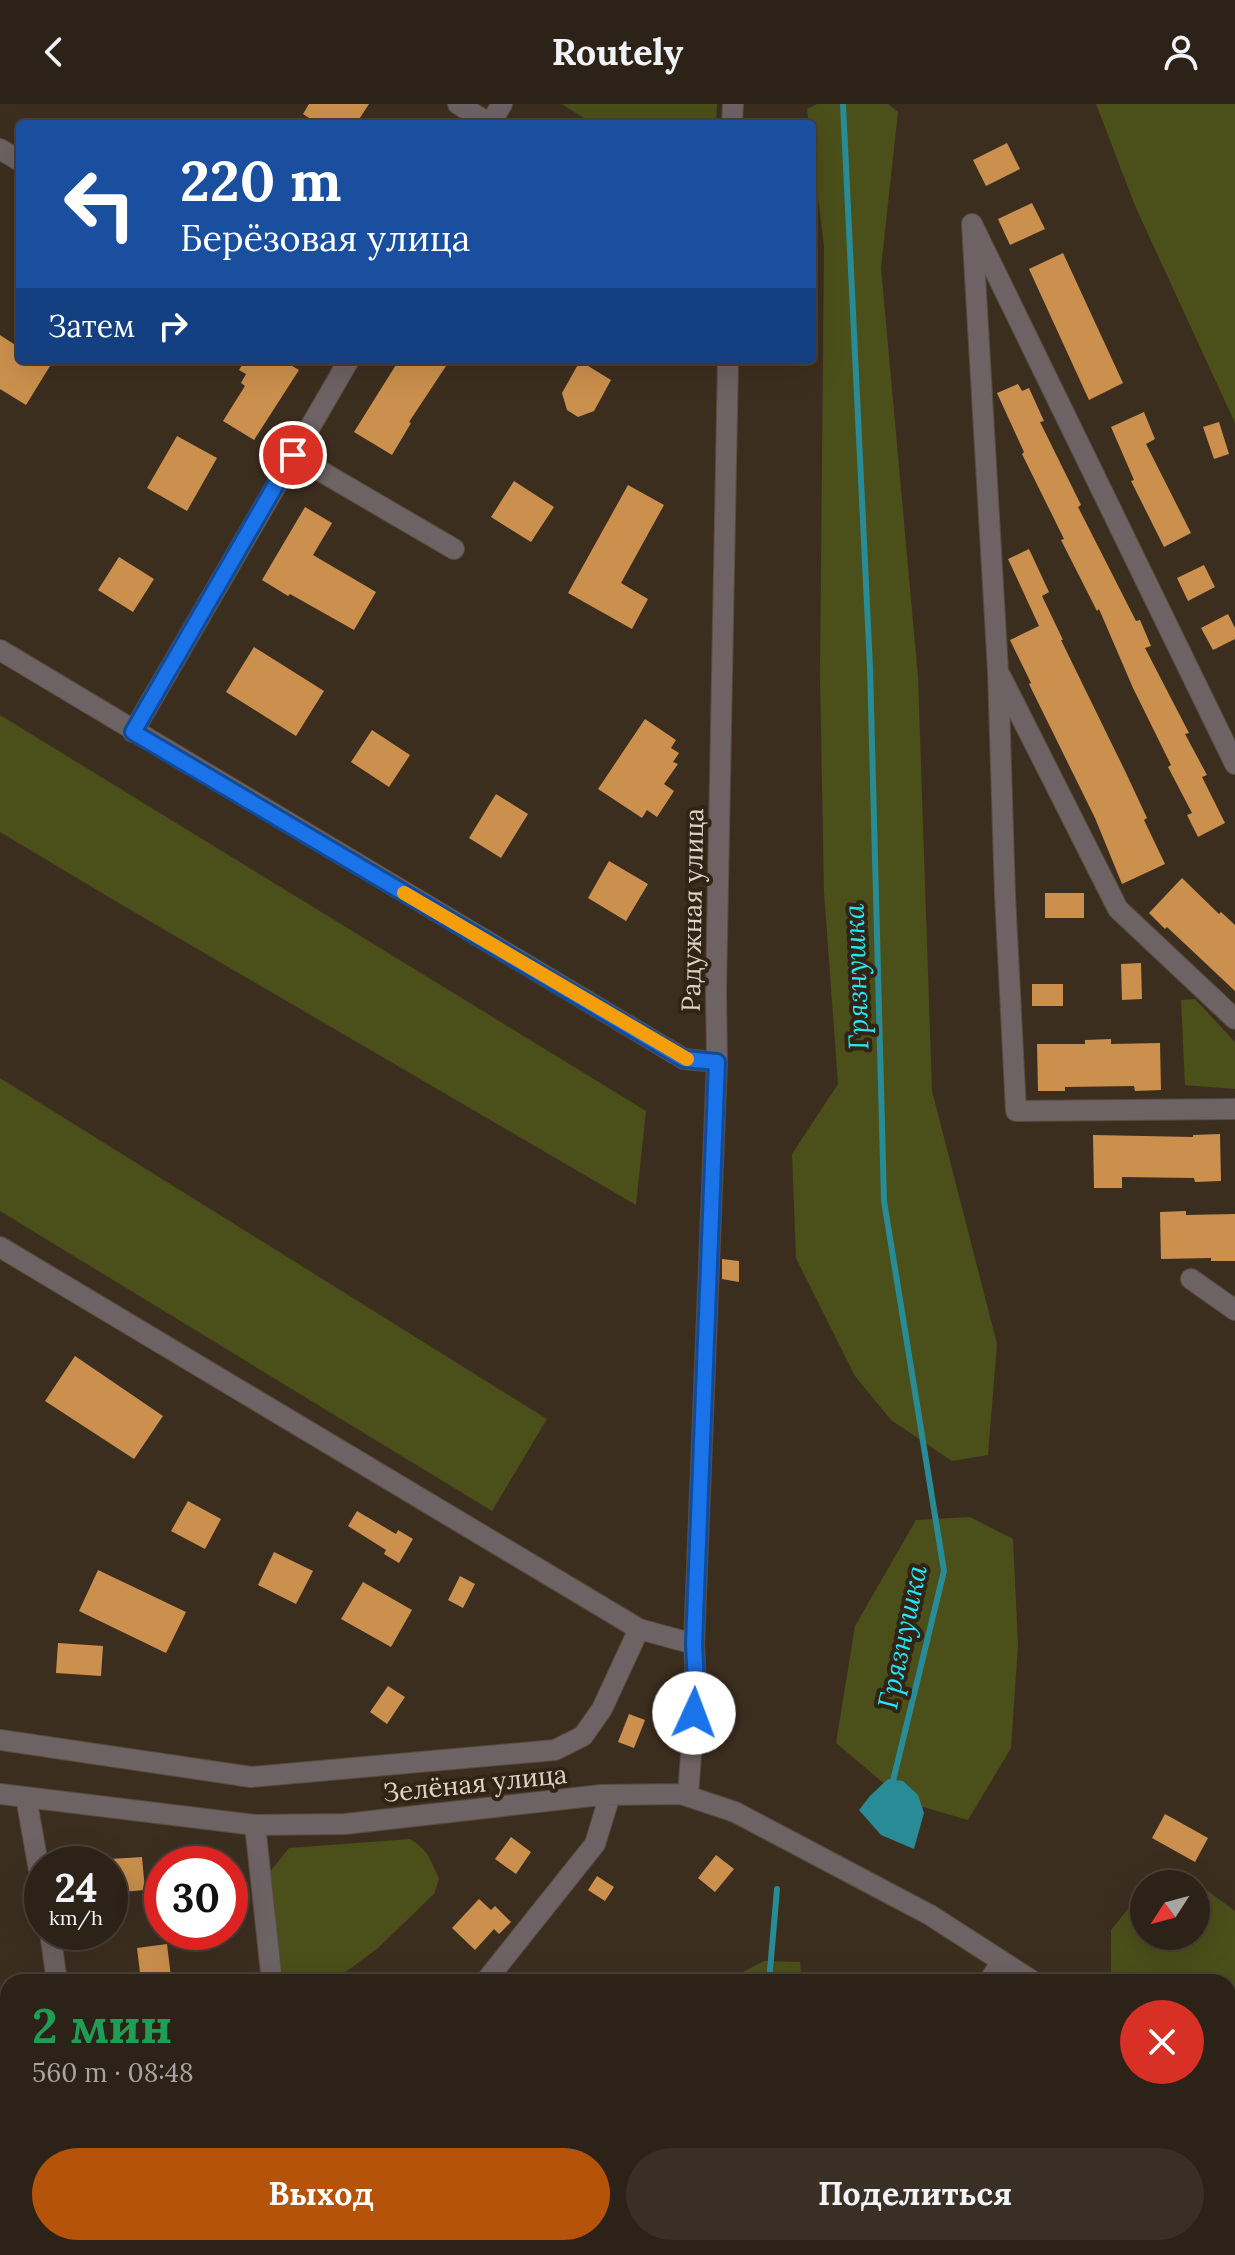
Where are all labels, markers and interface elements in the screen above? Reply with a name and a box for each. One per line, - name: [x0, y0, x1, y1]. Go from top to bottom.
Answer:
- text: Routely: [552, 29, 683, 75]
- icon: back: [32, 30, 76, 74]
- icon: person: [1159, 30, 1203, 74]
- text: 220 m: [180, 145, 342, 216]
- icon: left: [48, 152, 152, 256]
- text: Берёзовая улица: [180, 215, 470, 261]
- icon: right: [151, 304, 195, 348]
- text: Затем: [48, 307, 135, 345]
- pin: [259, 421, 327, 489]
- icon: arrive: [271, 433, 315, 477]
- street label: Радужная улица: [674, 808, 710, 1012]
- water label: Грязнушка: [835, 903, 877, 1051]
- water label: Грязнушка: [869, 1561, 935, 1712]
- position arrow: [652, 1671, 736, 1755]
- street label: Зелёная улица: [381, 1757, 569, 1809]
- speed limit sign: 30: [144, 1846, 248, 1950]
- text: 24: [54, 1862, 98, 1913]
- north arrow: [1130, 1870, 1210, 1950]
- map controls: [1130, 1870, 1210, 1950]
- text: km/h: [49, 1905, 103, 1930]
- text: 2 мин: [32, 1995, 172, 2056]
- button: close: [1120, 2000, 1204, 2084]
- text: 560 m · 08:48: [32, 2056, 194, 2089]
- button: Выход: [32, 2148, 610, 2240]
- button: Поделиться: [626, 2148, 1204, 2240]

